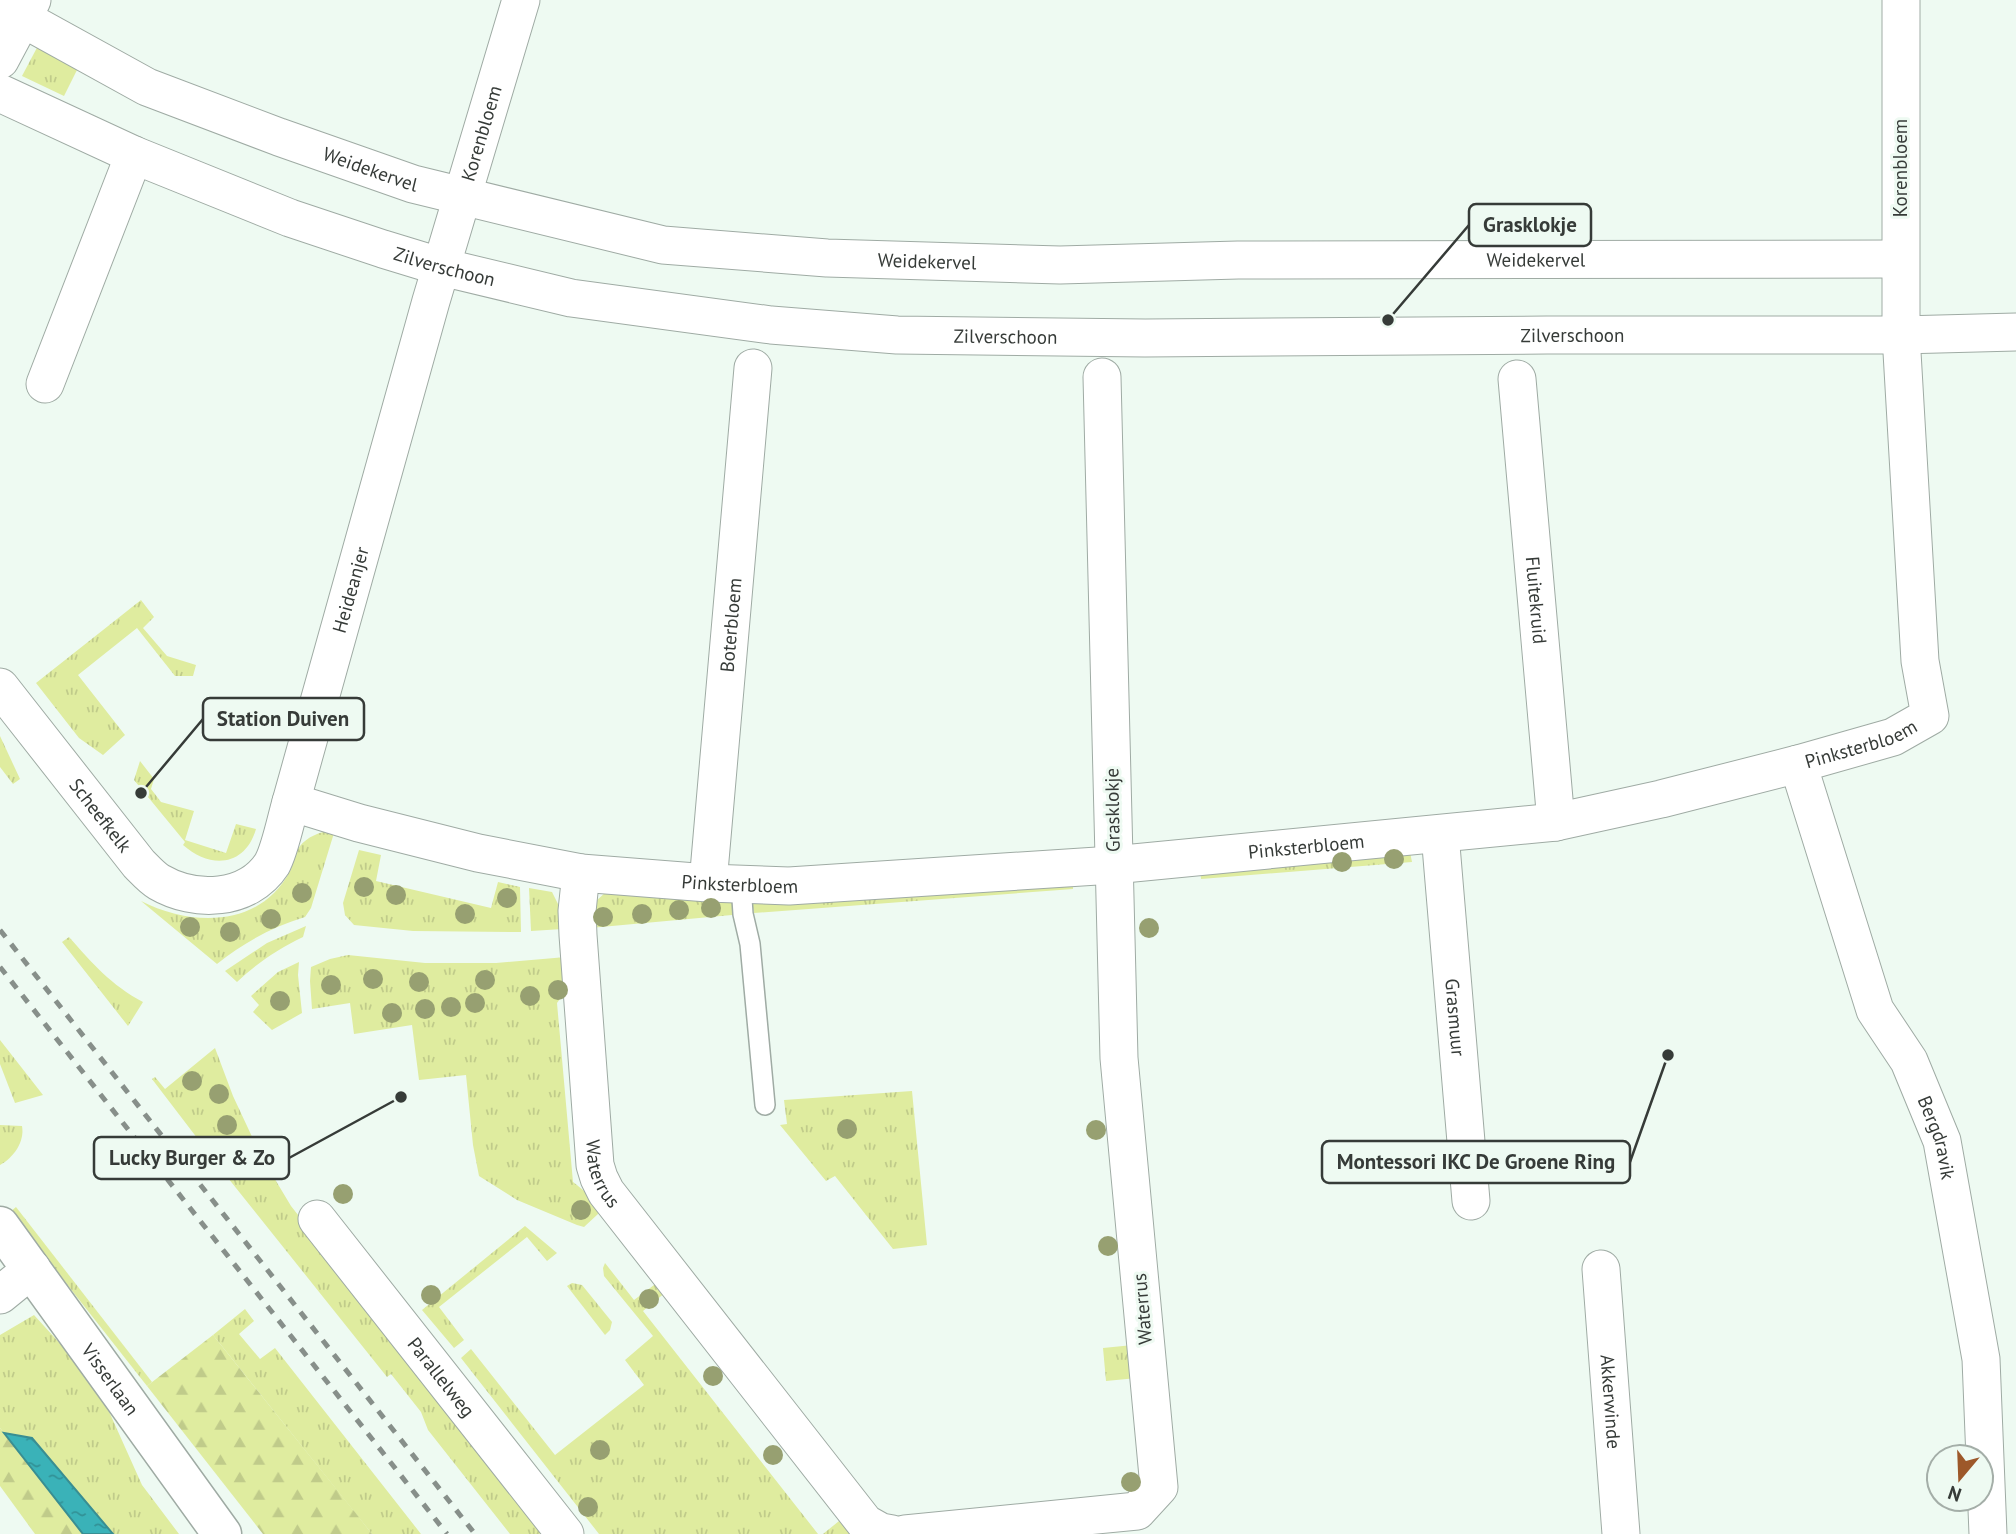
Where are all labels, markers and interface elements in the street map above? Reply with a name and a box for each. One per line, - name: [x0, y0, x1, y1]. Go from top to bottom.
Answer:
- street label: Korenbloem: [456, 83, 507, 184]
- street label: Korenbloem: [1888, 119, 1912, 217]
- street label: Weidekervel: [320, 141, 421, 197]
- callout: Grasklokje: [1469, 204, 1591, 246]
- text: Grasklokje: [1483, 211, 1577, 238]
- street label: Zilverschoon: [391, 241, 498, 291]
- street label: Weidekervel: [1487, 247, 1586, 272]
- street label: Weidekervel: [877, 248, 977, 274]
- street label: Zilverschoon: [1520, 323, 1624, 347]
- street label: Zilverschoon: [953, 324, 1058, 349]
- street label: Heideanjer: [327, 543, 374, 636]
- street label: Fluitekruid: [1521, 555, 1552, 645]
- street label: Boterbloem: [714, 577, 747, 673]
- callout: Station Duiven: [203, 698, 364, 740]
- text: Station Duiven: [217, 705, 349, 732]
- street label: Pinksterbloem: [1802, 714, 1921, 773]
- street label: Grasklokje: [1099, 768, 1125, 852]
- street label: Scheefkelk: [64, 773, 137, 857]
- street label: Pinksterbloem: [1247, 829, 1365, 864]
- street label: Pinksterbloem: [681, 869, 799, 898]
- street label: Grasmuur: [1440, 977, 1471, 1058]
- street label: Bergdravik: [1913, 1092, 1961, 1181]
- callout: Lucky Burger & Zo: [94, 1137, 289, 1179]
- street label: Waterrus: [581, 1139, 626, 1212]
- callout: Montessori IKC De Groene Ring: [1322, 1141, 1630, 1183]
- text: Lucky Burger & Zo: [109, 1144, 275, 1171]
- text: Montessori IKC De Groene Ring: [1337, 1148, 1615, 1175]
- street label: Waterrus: [1127, 1272, 1157, 1346]
- street label: Parallelweg: [403, 1332, 480, 1422]
- street label: Visserlaan: [76, 1338, 144, 1420]
- street label: Akkerwinde: [1595, 1354, 1627, 1450]
- north arrow: [1925, 1443, 1995, 1513]
- text: N: [1945, 1481, 1964, 1507]

